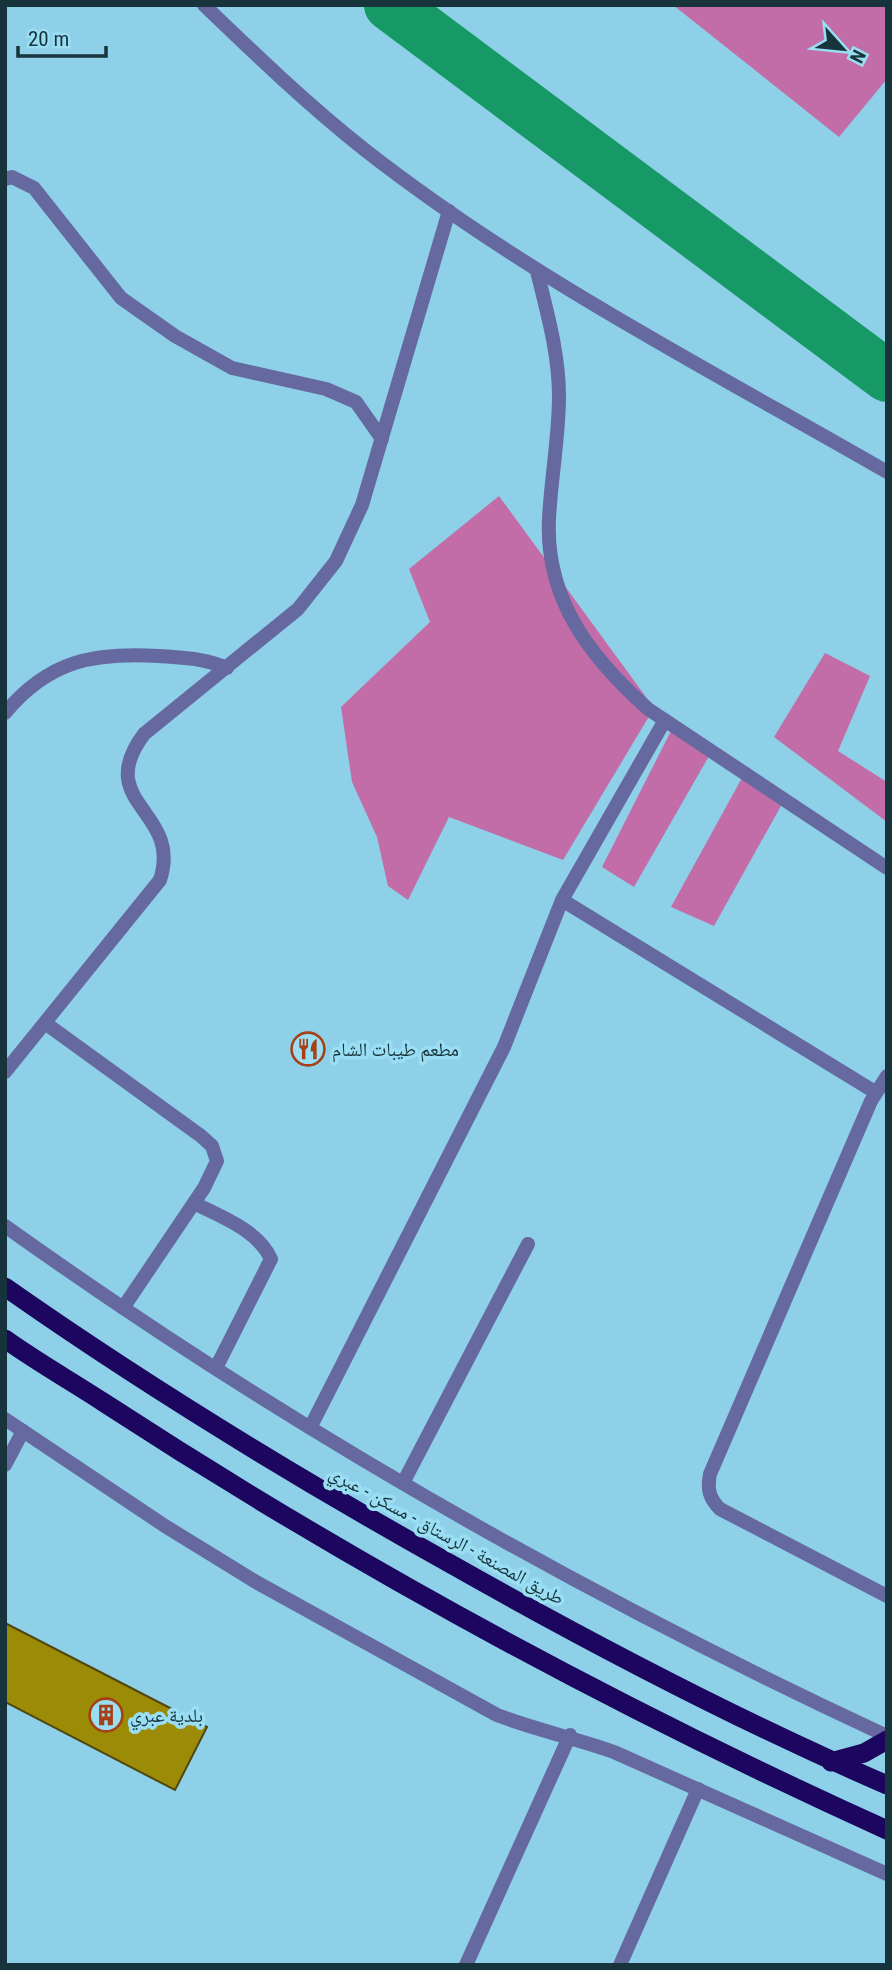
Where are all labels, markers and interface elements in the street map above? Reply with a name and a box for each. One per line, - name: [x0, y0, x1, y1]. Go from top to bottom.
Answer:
- scale bar: [18, 14, 105, 58]
- north arrow: [808, 14, 878, 84]
- text: 20 m: [28, 27, 69, 51]
- text: N: [845, 46, 871, 67]
- restaurant icon: مطعم طيبات الشام: [289, 1030, 327, 1068]
- place label: مطعم طيبات الشام: [332, 1038, 459, 1063]
- street label: طريق المصنعة - الرستاق - مسكن - عبري: [323, 1461, 568, 1613]
- building icon: بلدية عبري: [87, 1696, 125, 1734]
- place label: بلدية عبري: [130, 1704, 203, 1731]

